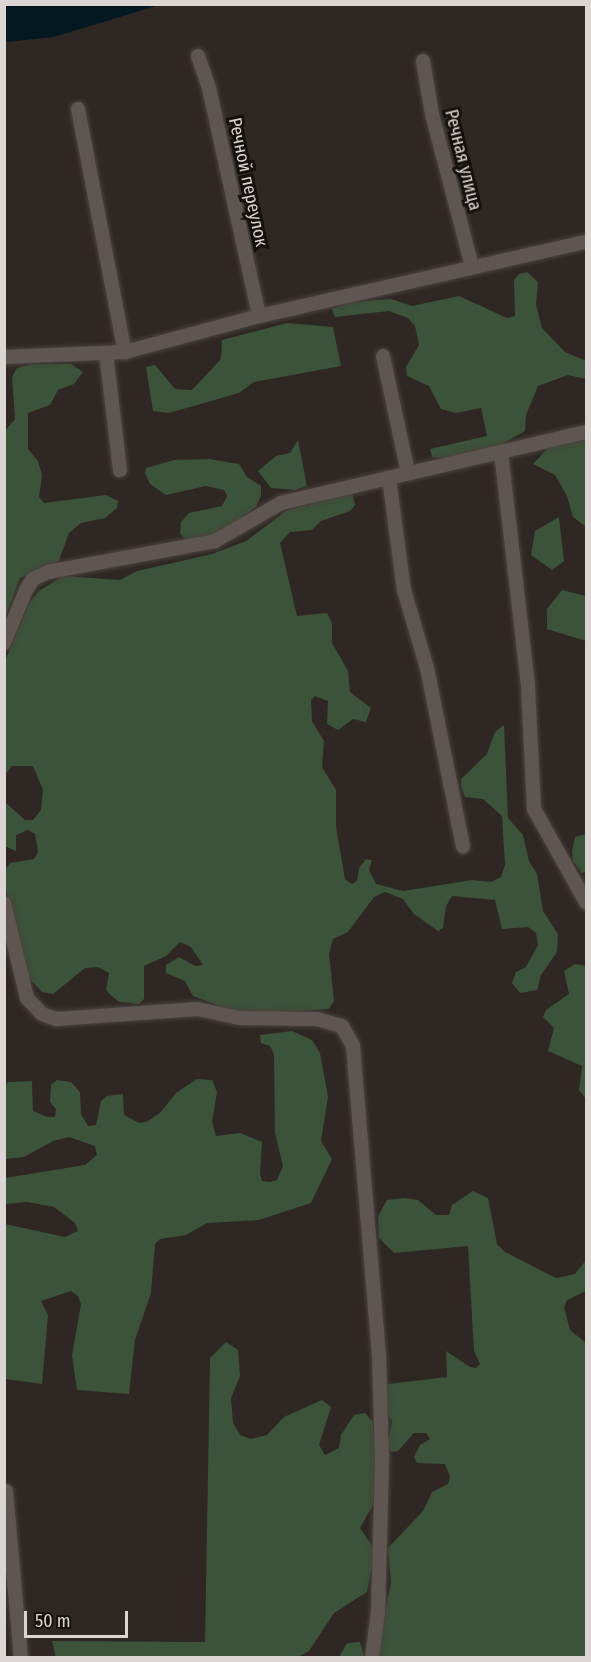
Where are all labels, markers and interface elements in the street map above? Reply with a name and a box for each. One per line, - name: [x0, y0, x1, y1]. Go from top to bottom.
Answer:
- street label: Речная улица: [440, 107, 486, 213]
- street label: Речной переулок: [224, 115, 272, 249]
- scale bar: [27, 1599, 130, 1637]
- text: 50 m: [35, 1610, 71, 1632]

